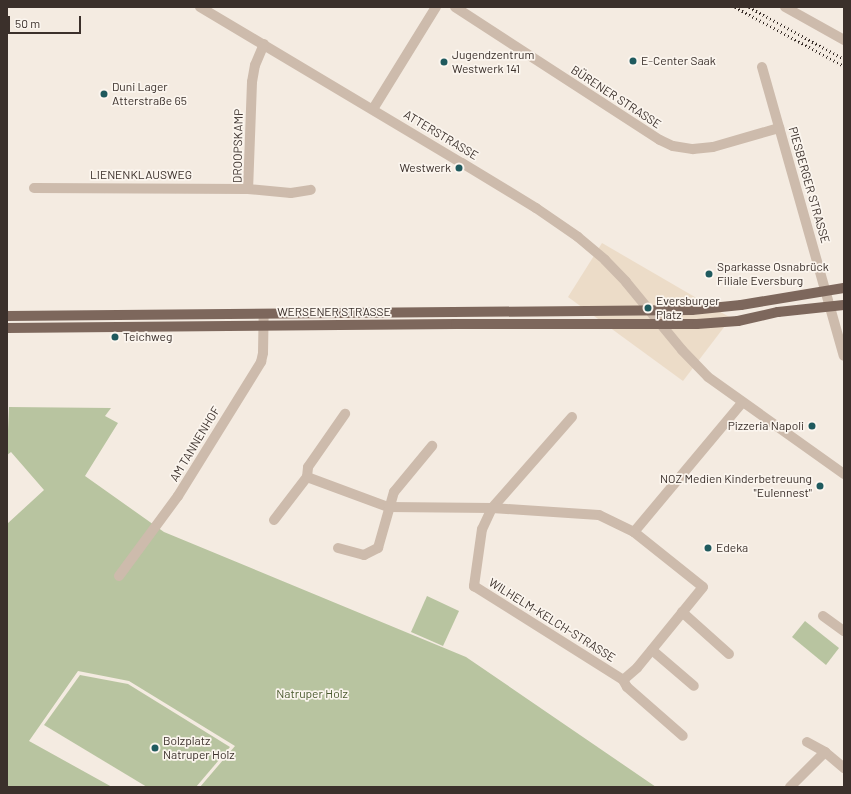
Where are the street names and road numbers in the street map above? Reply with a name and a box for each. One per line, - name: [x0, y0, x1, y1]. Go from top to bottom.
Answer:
- street label: BÜRENER STRASSE: [568, 63, 664, 131]
- street label: ATTERSTRASSE: [401, 107, 481, 163]
- street label: DROOPSKAMP: [230, 109, 246, 183]
- street label: PIESBERGER STRASSE: [785, 125, 833, 245]
- street label: LIENENKLAUSWEG: [90, 168, 192, 182]
- street label: WERSENER STRASSE: [277, 305, 391, 319]
- street label: AM TANNENHOF: [167, 404, 223, 484]
- street label: WILHELM-KELCH-STRASSE: [486, 575, 618, 665]

